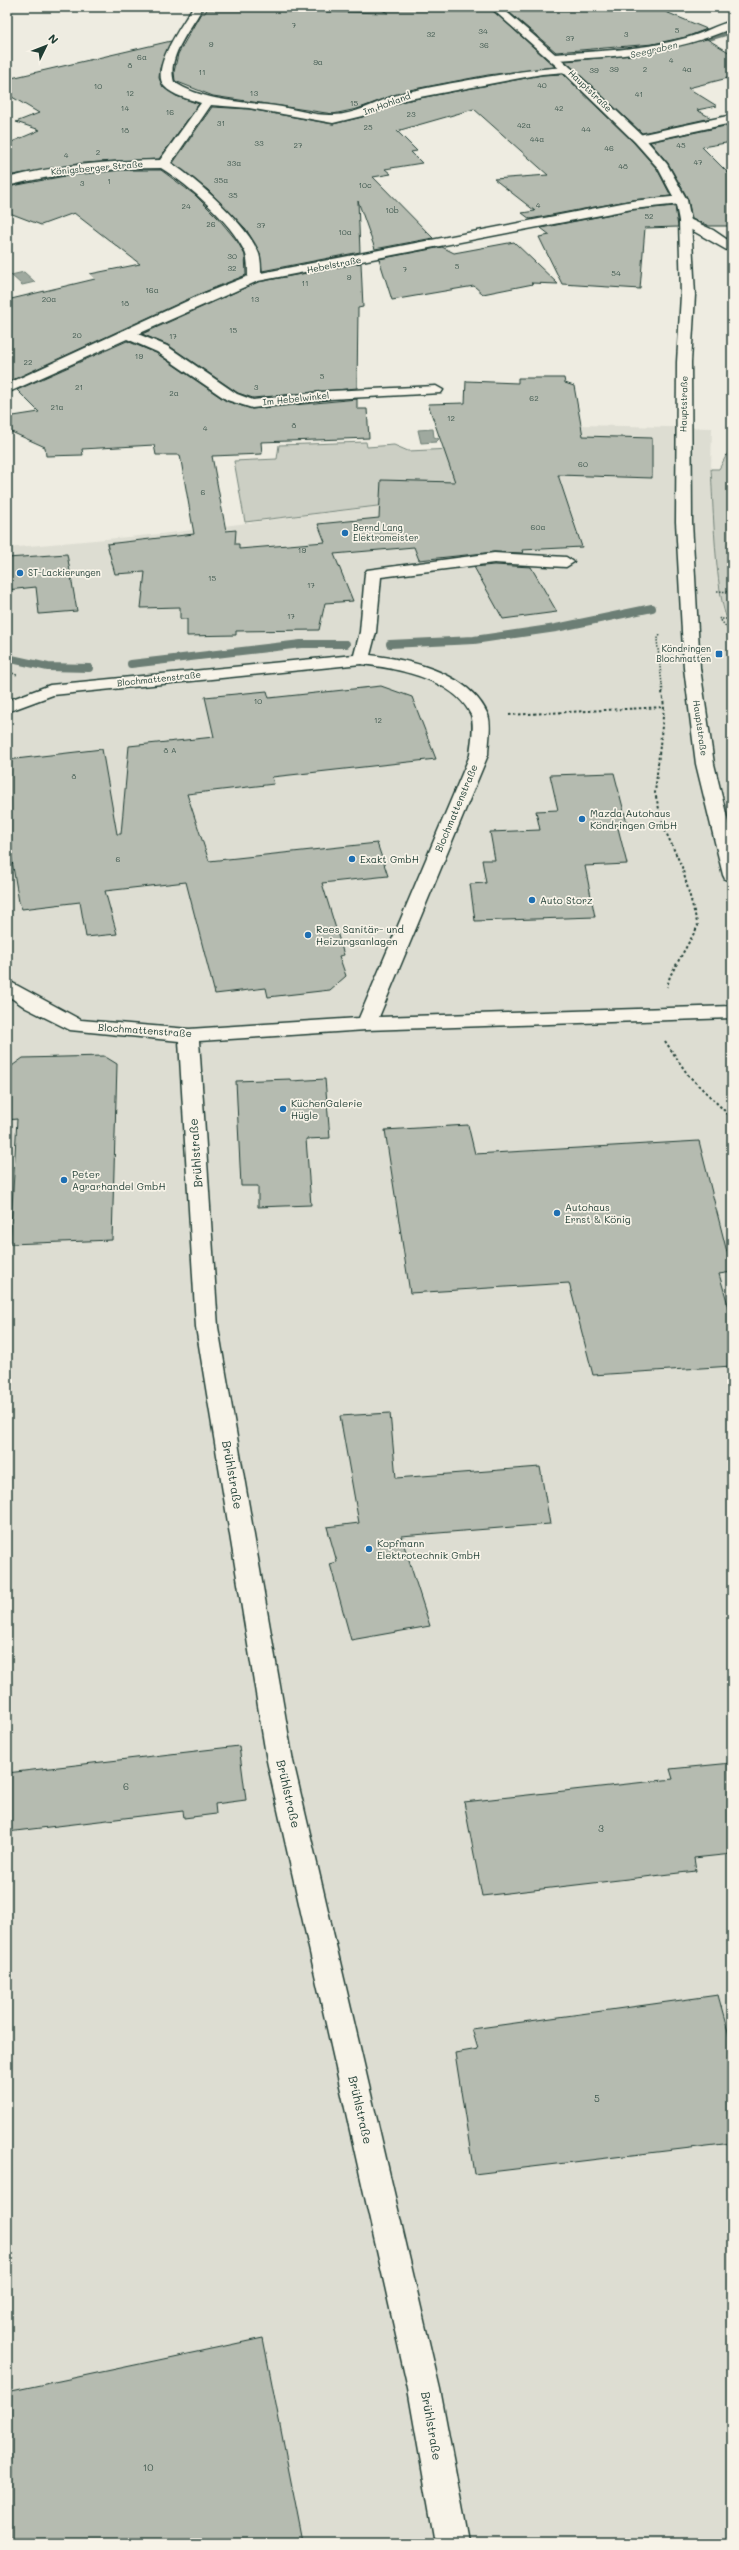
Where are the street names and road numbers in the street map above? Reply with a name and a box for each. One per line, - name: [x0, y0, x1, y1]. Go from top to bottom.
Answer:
- street label: Hauptstraße: [566, 67, 614, 114]
- street label: Im Hohland: [362, 90, 412, 117]
- street label: Königsberger Straße: [50, 158, 144, 177]
- street label: Hebelstraße: [306, 254, 362, 275]
- street label: Hauptstraße: [678, 376, 689, 432]
- street label: Im Hebelwinkel: [262, 390, 330, 407]
- street label: Blochmattenstraße: [116, 669, 202, 688]
- street label: Hauptstraße: [691, 699, 710, 757]
- street label: Blochmattenstraße: [431, 762, 481, 854]
- street label: Blochmattenstraße: [98, 1020, 192, 1040]
- street label: Brühlstraße: [185, 1118, 205, 1188]
- street label: Brühlstraße: [219, 1439, 247, 1510]
- street label: Brühlstraße: [273, 1758, 305, 1829]
- street label: Brühlstraße: [345, 2074, 377, 2145]
- street label: Brühlstraße: [418, 2390, 446, 2461]

